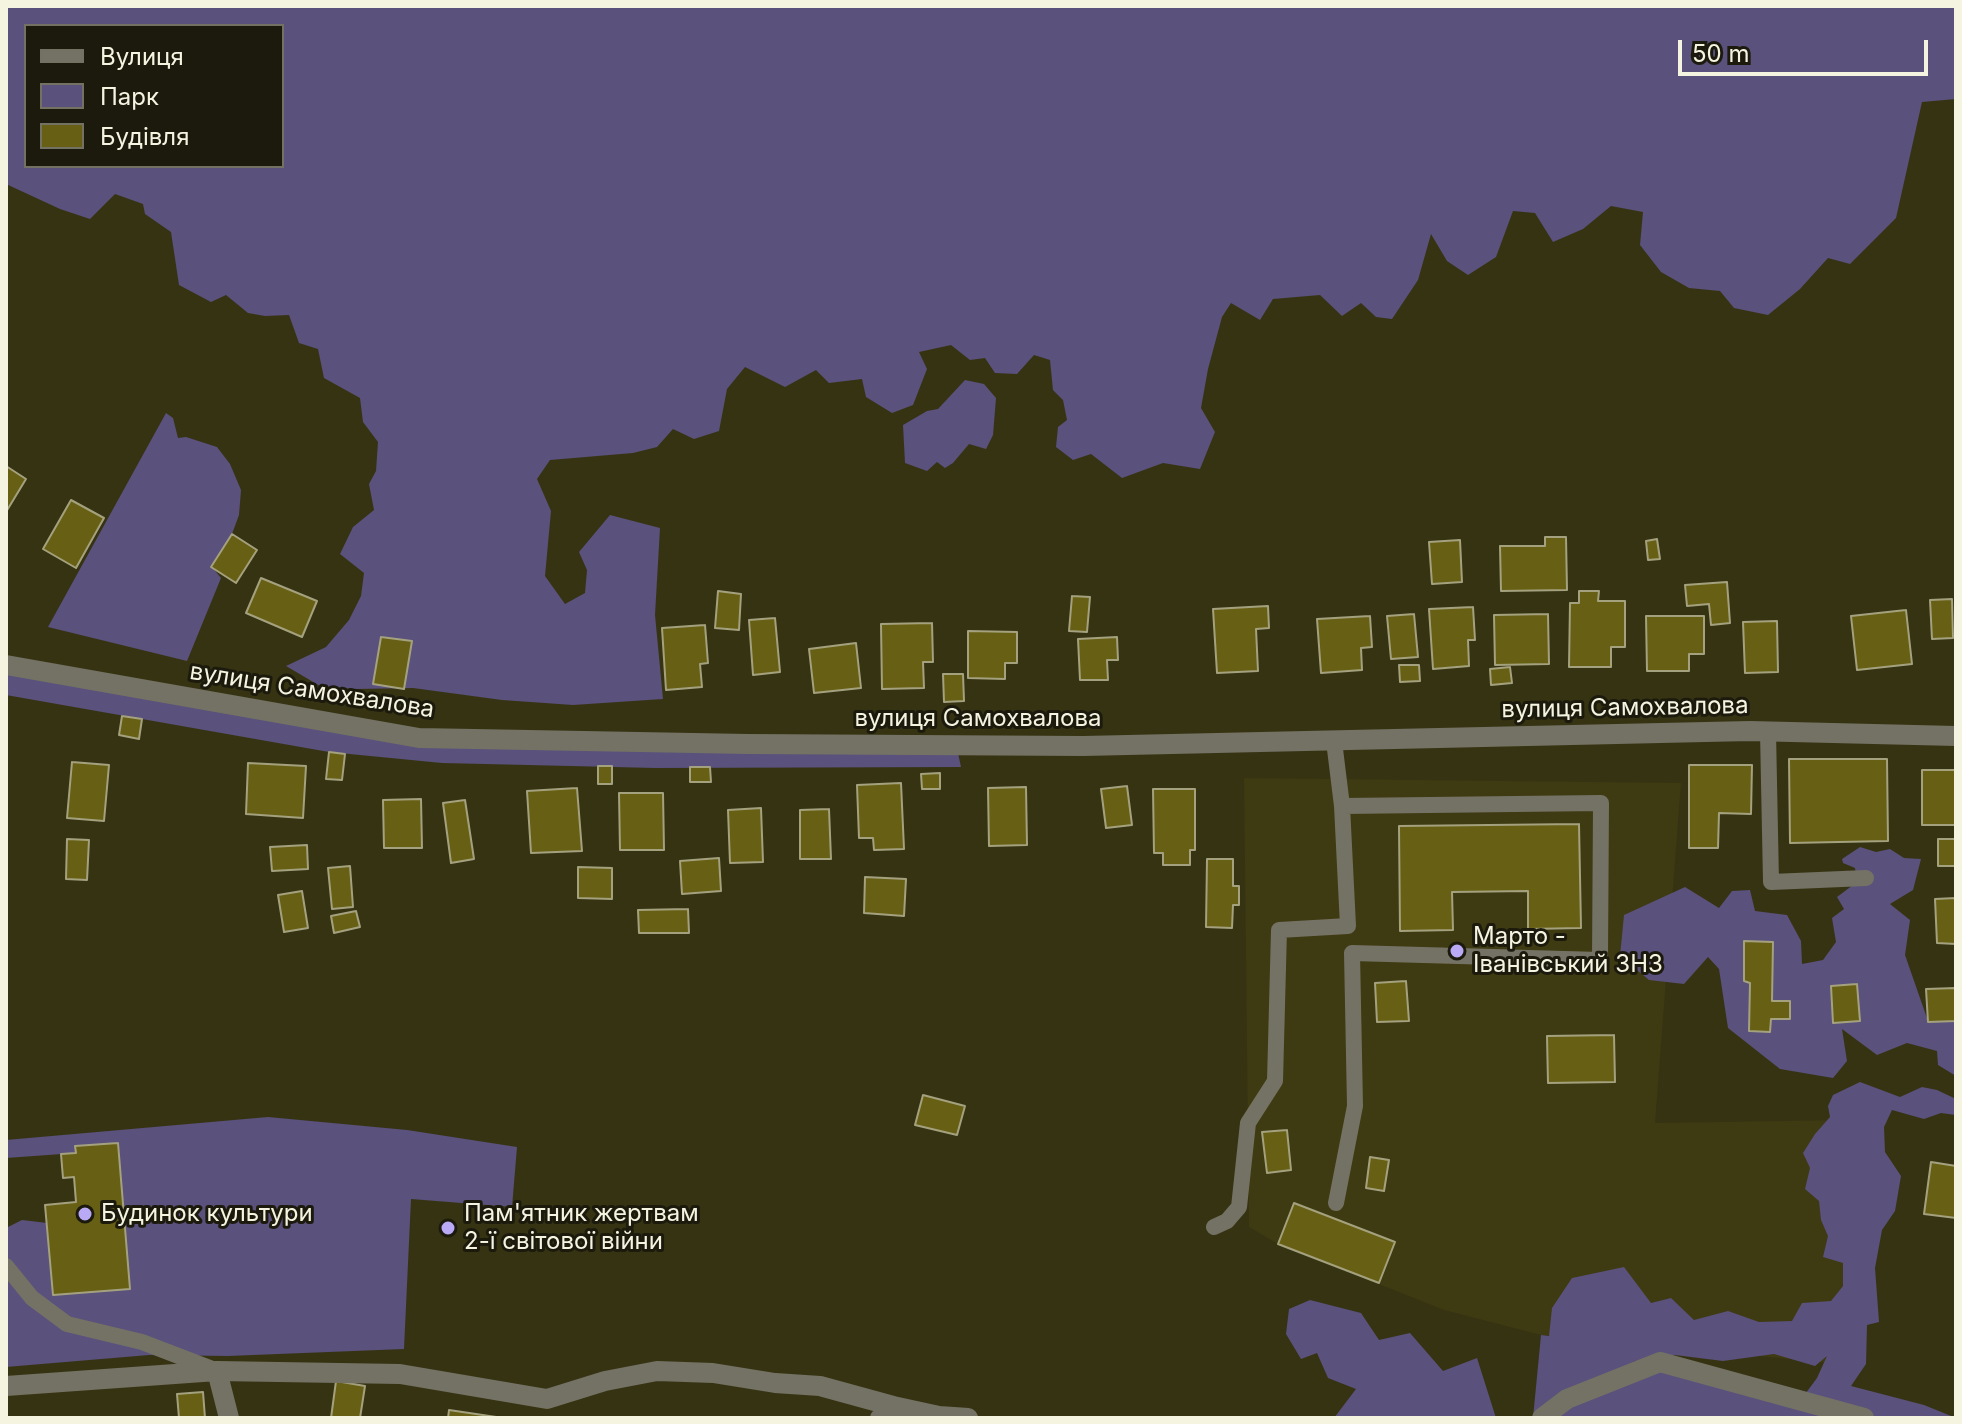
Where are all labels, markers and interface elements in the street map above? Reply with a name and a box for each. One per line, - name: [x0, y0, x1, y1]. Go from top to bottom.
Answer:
- legend: [24, 24, 284, 168]
- scale bar: [1682, 24, 1932, 74]
- text: 50 m: [1692, 39, 1750, 68]
- text: Вулиця: [100, 42, 184, 71]
- text: Парк: [100, 82, 159, 111]
- text: Будівля: [100, 122, 189, 151]
- street label: вулиця Самохвалова: [188, 657, 436, 725]
- street label: вулиця Самохвалова: [1501, 691, 1749, 725]
- street label: вулиця Самохвалова: [854, 705, 1102, 733]
- place label: Марто - Іванівський ЗНЗ: [1473, 923, 1663, 979]
- marker: Марто - Іванівський ЗНЗ: [1448, 942, 1466, 960]
- place label: Будинок культури: [101, 1200, 313, 1228]
- place label: Пам'ятник жертвам 2-ї світової війни: [464, 1200, 699, 1256]
- marker: Будинок культури: [76, 1205, 94, 1223]
- marker: Пам'ятник жертвам 2-ї світової війни: [439, 1219, 457, 1237]

